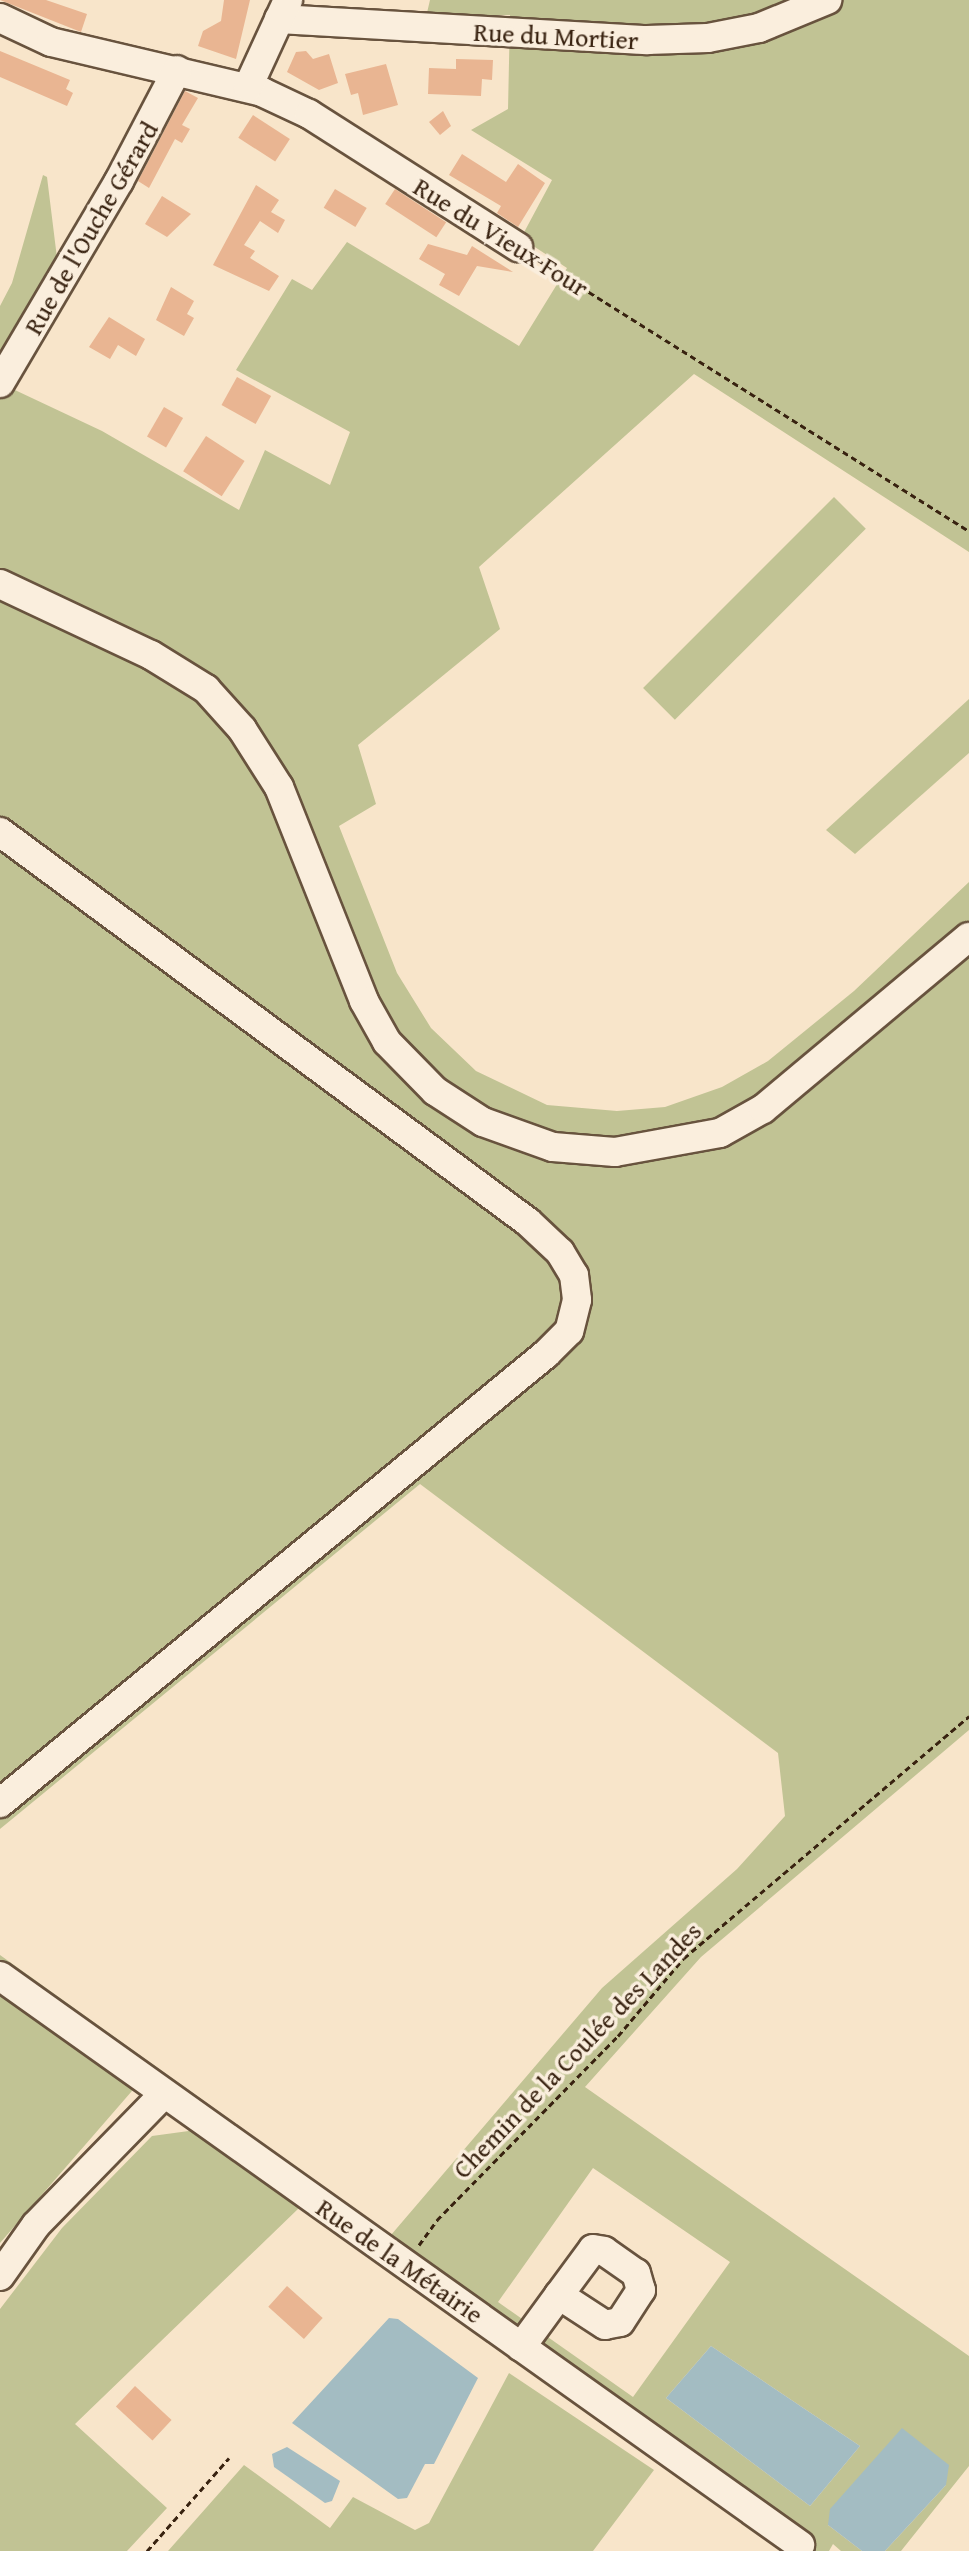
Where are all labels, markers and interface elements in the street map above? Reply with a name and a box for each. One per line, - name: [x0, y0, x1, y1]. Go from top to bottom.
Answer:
- street label: Rue du Mortier: [473, 16, 639, 56]
- street label: Rue de l'Ouche Gérard: [17, 116, 165, 340]
- street label: Rue du Vieux Four: [408, 171, 594, 303]
- street label: Chemin de la Coulée des Landes: [446, 1915, 708, 2185]
- street label: Rue de la Métairie: [311, 2192, 489, 2330]

